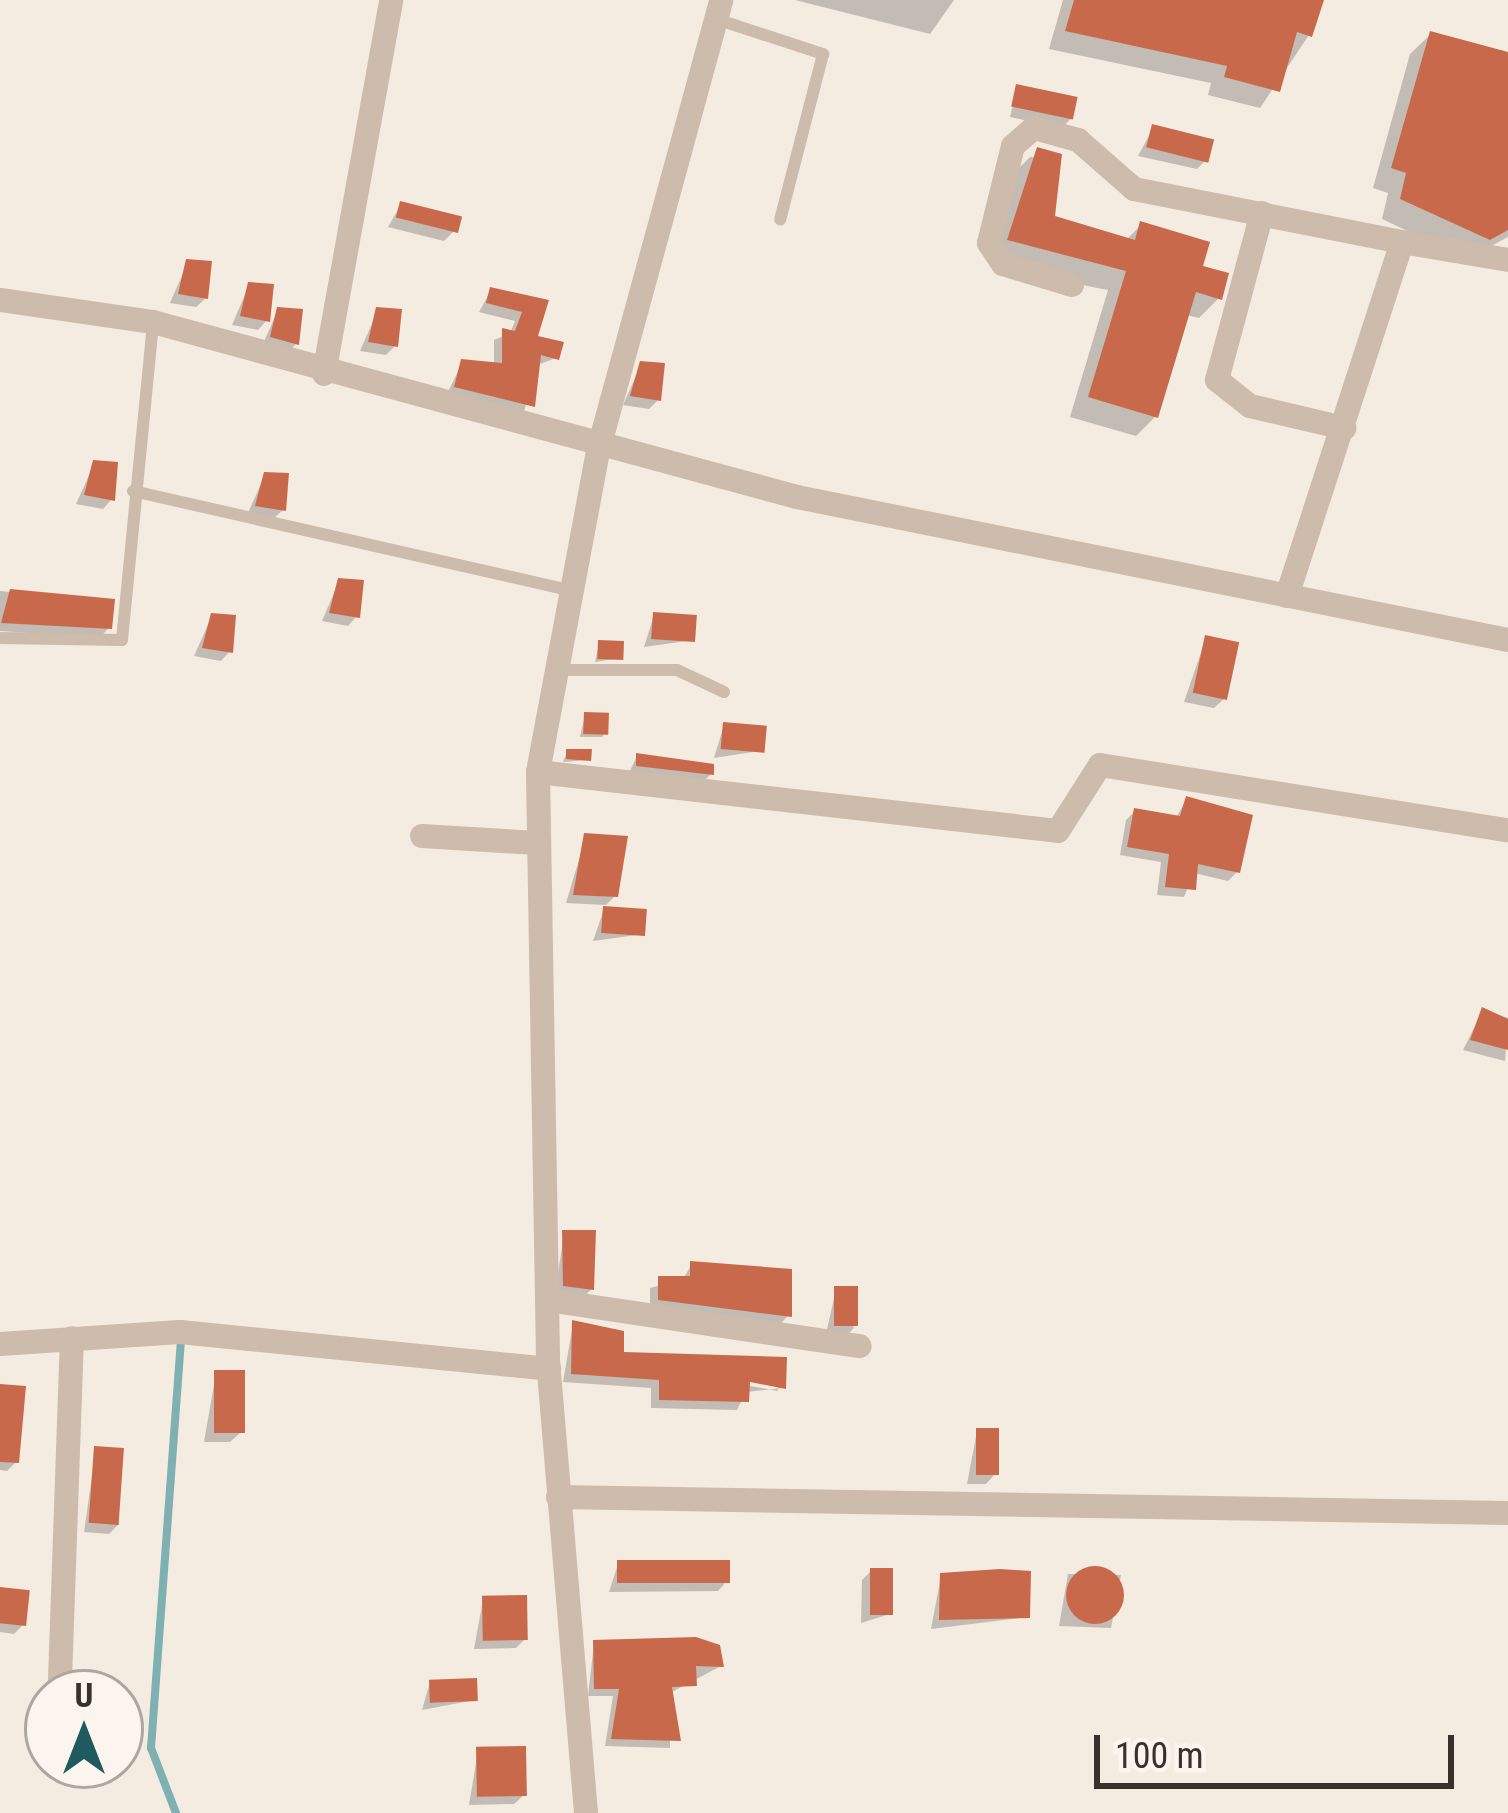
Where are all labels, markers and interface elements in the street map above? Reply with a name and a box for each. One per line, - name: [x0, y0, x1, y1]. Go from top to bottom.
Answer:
- north arrow: [24, 1669, 144, 1789]
- text: U: [75, 1676, 93, 1715]
- scale bar: [1100, 1711, 1460, 1785]
- text: 100 m: [1115, 1735, 1204, 1777]

